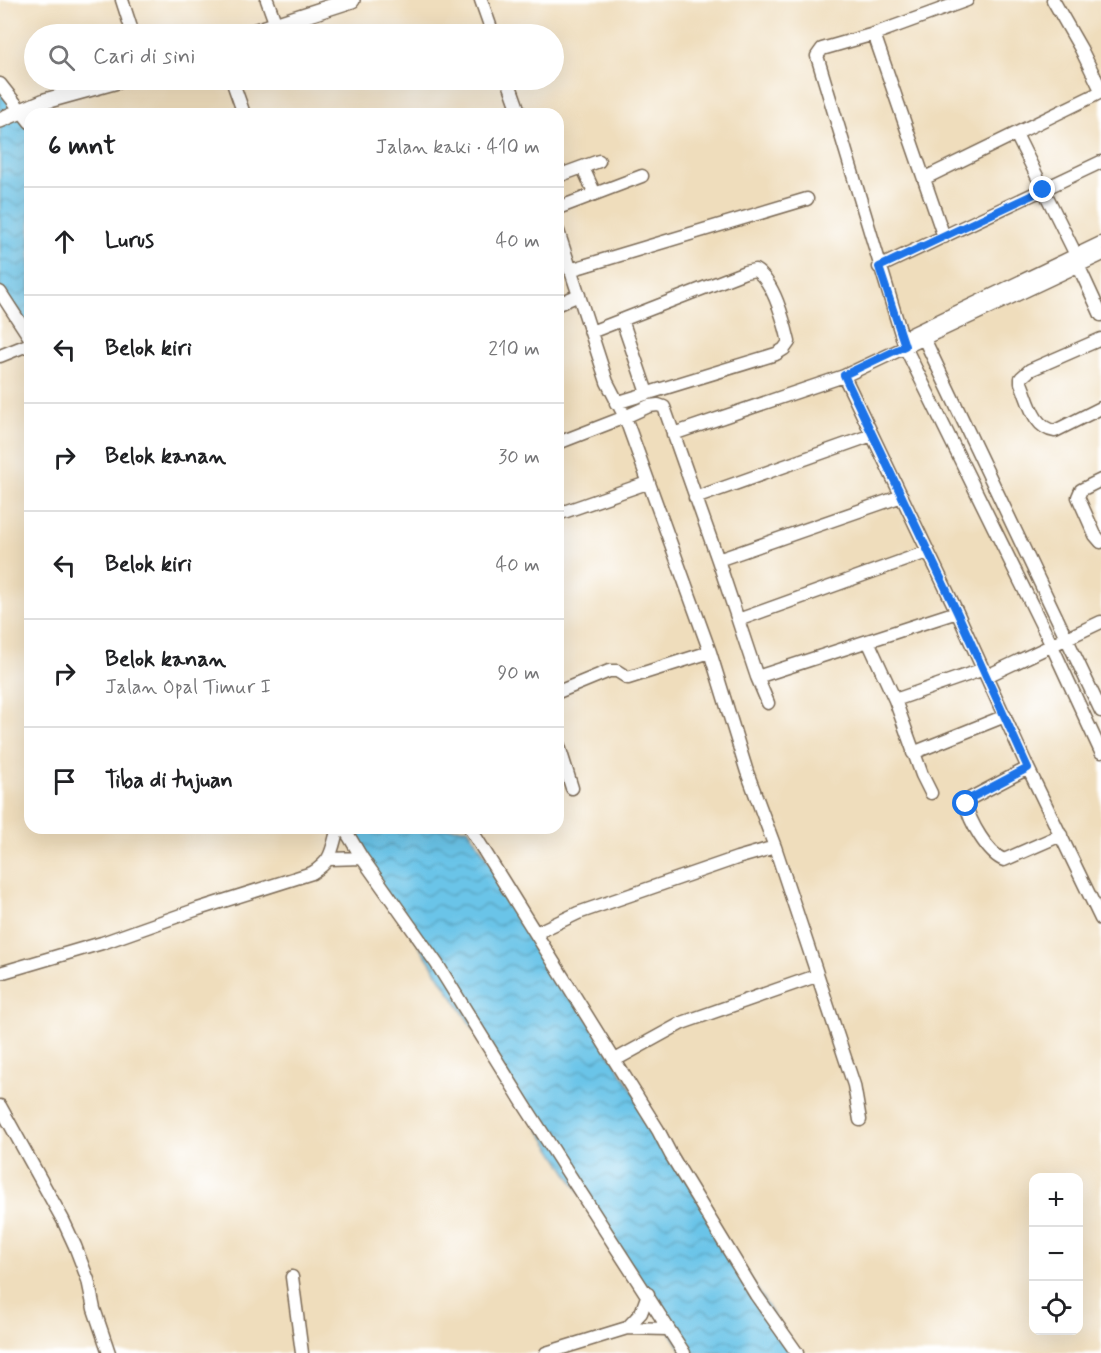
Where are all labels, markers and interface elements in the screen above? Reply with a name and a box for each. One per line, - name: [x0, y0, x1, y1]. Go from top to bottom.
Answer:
- search box: [24, 24, 564, 90]
- icon: search: [45, 41, 78, 74]
- text: Cari di sini: [93, 43, 195, 71]
- text: 6 mnt: [48, 130, 116, 164]
- text: Jalan kaki · 410 m: [376, 134, 540, 161]
- route end: [1029, 176, 1055, 202]
- icon: ahead: [48, 225, 81, 258]
- text: Lurus: [105, 227, 154, 255]
- text: 40 m: [496, 228, 540, 255]
- icon: left: [48, 333, 81, 366]
- text: Belok kiri: [105, 335, 192, 363]
- text: 210 m: [488, 336, 540, 363]
- icon: right: [48, 441, 81, 474]
- text: Belok kanan: [105, 443, 226, 471]
- text: 30 m: [498, 444, 540, 471]
- icon: left: [48, 549, 81, 582]
- text: Belok kiri: [105, 551, 192, 579]
- text: 40 m: [496, 552, 540, 579]
- text: Belok kanan: [105, 646, 226, 674]
- icon: right: [48, 657, 81, 690]
- text: 90 m: [497, 660, 540, 687]
- text: Jalan Opal Timur I: [105, 674, 271, 701]
- icon: arrive: [48, 765, 81, 798]
- text: Tiba di tujuan: [105, 767, 233, 795]
- route start: [952, 790, 978, 816]
- map controls: [1029, 1173, 1083, 1335]
- button: +: [1029, 1173, 1083, 1227]
- button: −: [1029, 1227, 1083, 1281]
- button: locate: [1029, 1281, 1083, 1335]

